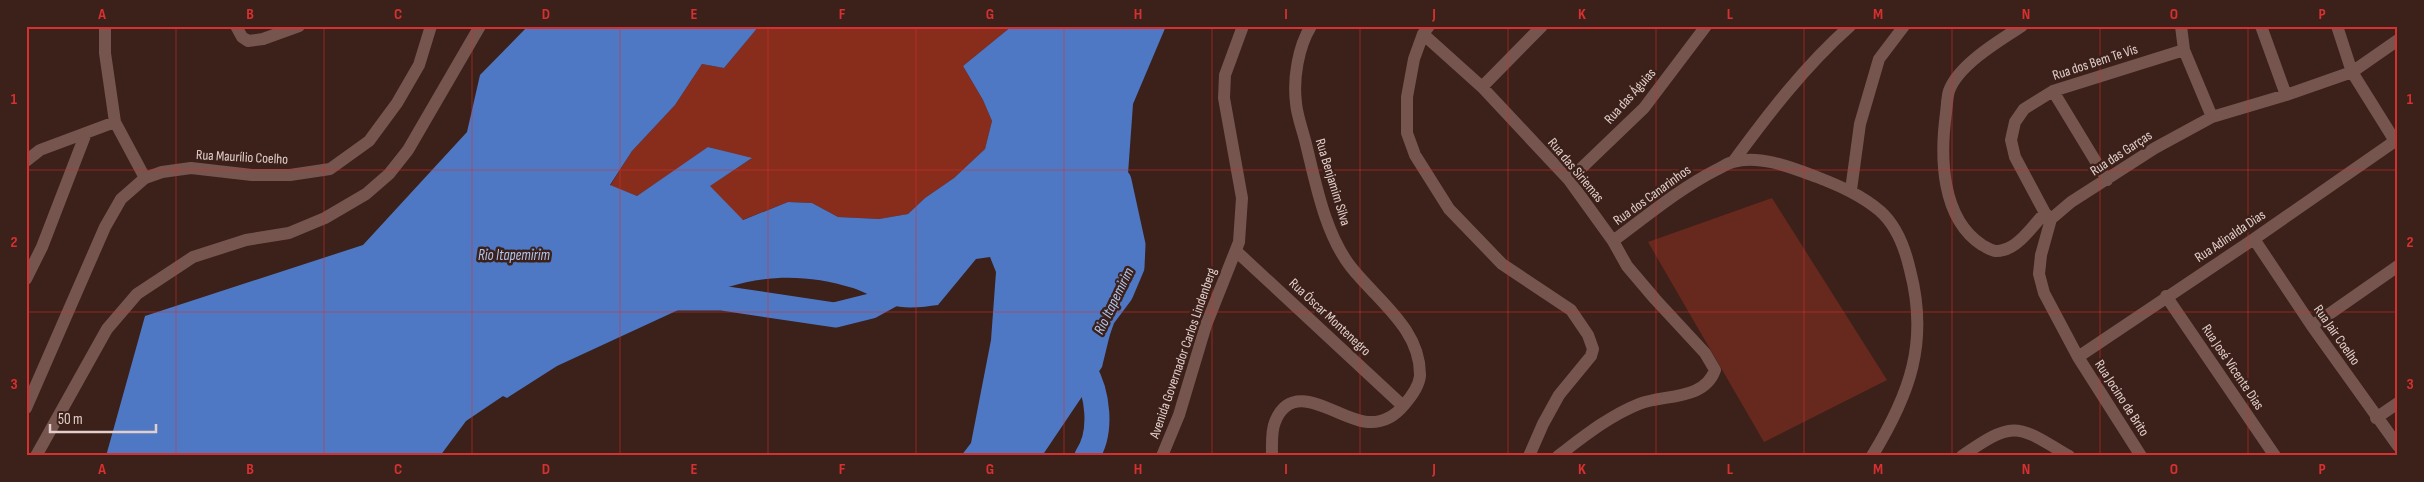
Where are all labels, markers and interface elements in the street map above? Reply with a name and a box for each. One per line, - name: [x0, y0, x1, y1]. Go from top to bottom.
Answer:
- text: A: [97, 5, 106, 24]
- text: B: [246, 5, 254, 24]
- text: C: [394, 5, 402, 24]
- text: D: [542, 5, 550, 24]
- text: E: [691, 5, 698, 24]
- text: F: [839, 5, 846, 24]
- text: G: [986, 5, 994, 24]
- text: H: [1134, 5, 1142, 24]
- text: I: [1284, 5, 1288, 24]
- text: J: [1431, 5, 1436, 24]
- text: K: [1578, 5, 1586, 24]
- text: L: [1727, 5, 1734, 24]
- text: M: [1873, 5, 1883, 24]
- text: N: [2022, 5, 2030, 24]
- text: O: [2170, 5, 2178, 24]
- text: P: [2318, 5, 2326, 24]
- street label: Rua dos Bem Te Vis: [2050, 40, 2140, 84]
- street label: Rua das Águias: [1601, 65, 1659, 127]
- text: 1: [11, 90, 18, 109]
- text: 1: [2407, 90, 2414, 109]
- street label: Rua das Garças: [2087, 127, 2155, 179]
- street label: Rua das Siriemas: [1544, 134, 1608, 206]
- street label: Rua Benjamim Silva: [1312, 136, 1354, 228]
- street label: Rua Maurílio Coelho: [196, 146, 289, 168]
- street label: Rua dos Canarinhos: [1610, 161, 1694, 229]
- street label: Rua Adinalda Dias: [2191, 206, 2269, 266]
- text: 2: [10, 233, 18, 252]
- text: 2: [2406, 233, 2414, 252]
- water label: Rio Itapemirim: [478, 246, 550, 265]
- water label: Rio Itapemirim: [1090, 264, 1139, 337]
- street label: Avenida Governador Carlos Lindenberg: [1145, 265, 1220, 441]
- street label: Rua Óscar Montenegro: [1286, 275, 1375, 359]
- street label: Rua Jair Coelho: [2310, 302, 2364, 369]
- street label: Rua José Vicente Dias: [2198, 321, 2268, 413]
- street label: Rua Jocino de Brito: [2091, 357, 2153, 439]
- text: 3: [10, 375, 18, 394]
- text: 3: [2406, 375, 2414, 394]
- scale bar: [50, 402, 156, 434]
- text: 50 m: [58, 410, 83, 429]
- text: A: [97, 460, 106, 479]
- text: B: [246, 460, 254, 479]
- text: C: [394, 460, 402, 479]
- text: D: [542, 460, 550, 479]
- text: E: [691, 460, 698, 479]
- text: F: [839, 460, 846, 479]
- text: G: [986, 460, 994, 479]
- text: H: [1134, 460, 1142, 479]
- text: I: [1284, 460, 1288, 479]
- text: J: [1431, 460, 1436, 479]
- text: K: [1578, 460, 1586, 479]
- text: L: [1727, 460, 1734, 479]
- text: M: [1873, 460, 1883, 479]
- text: N: [2022, 460, 2030, 479]
- text: O: [2170, 460, 2178, 479]
- text: P: [2318, 460, 2326, 479]

